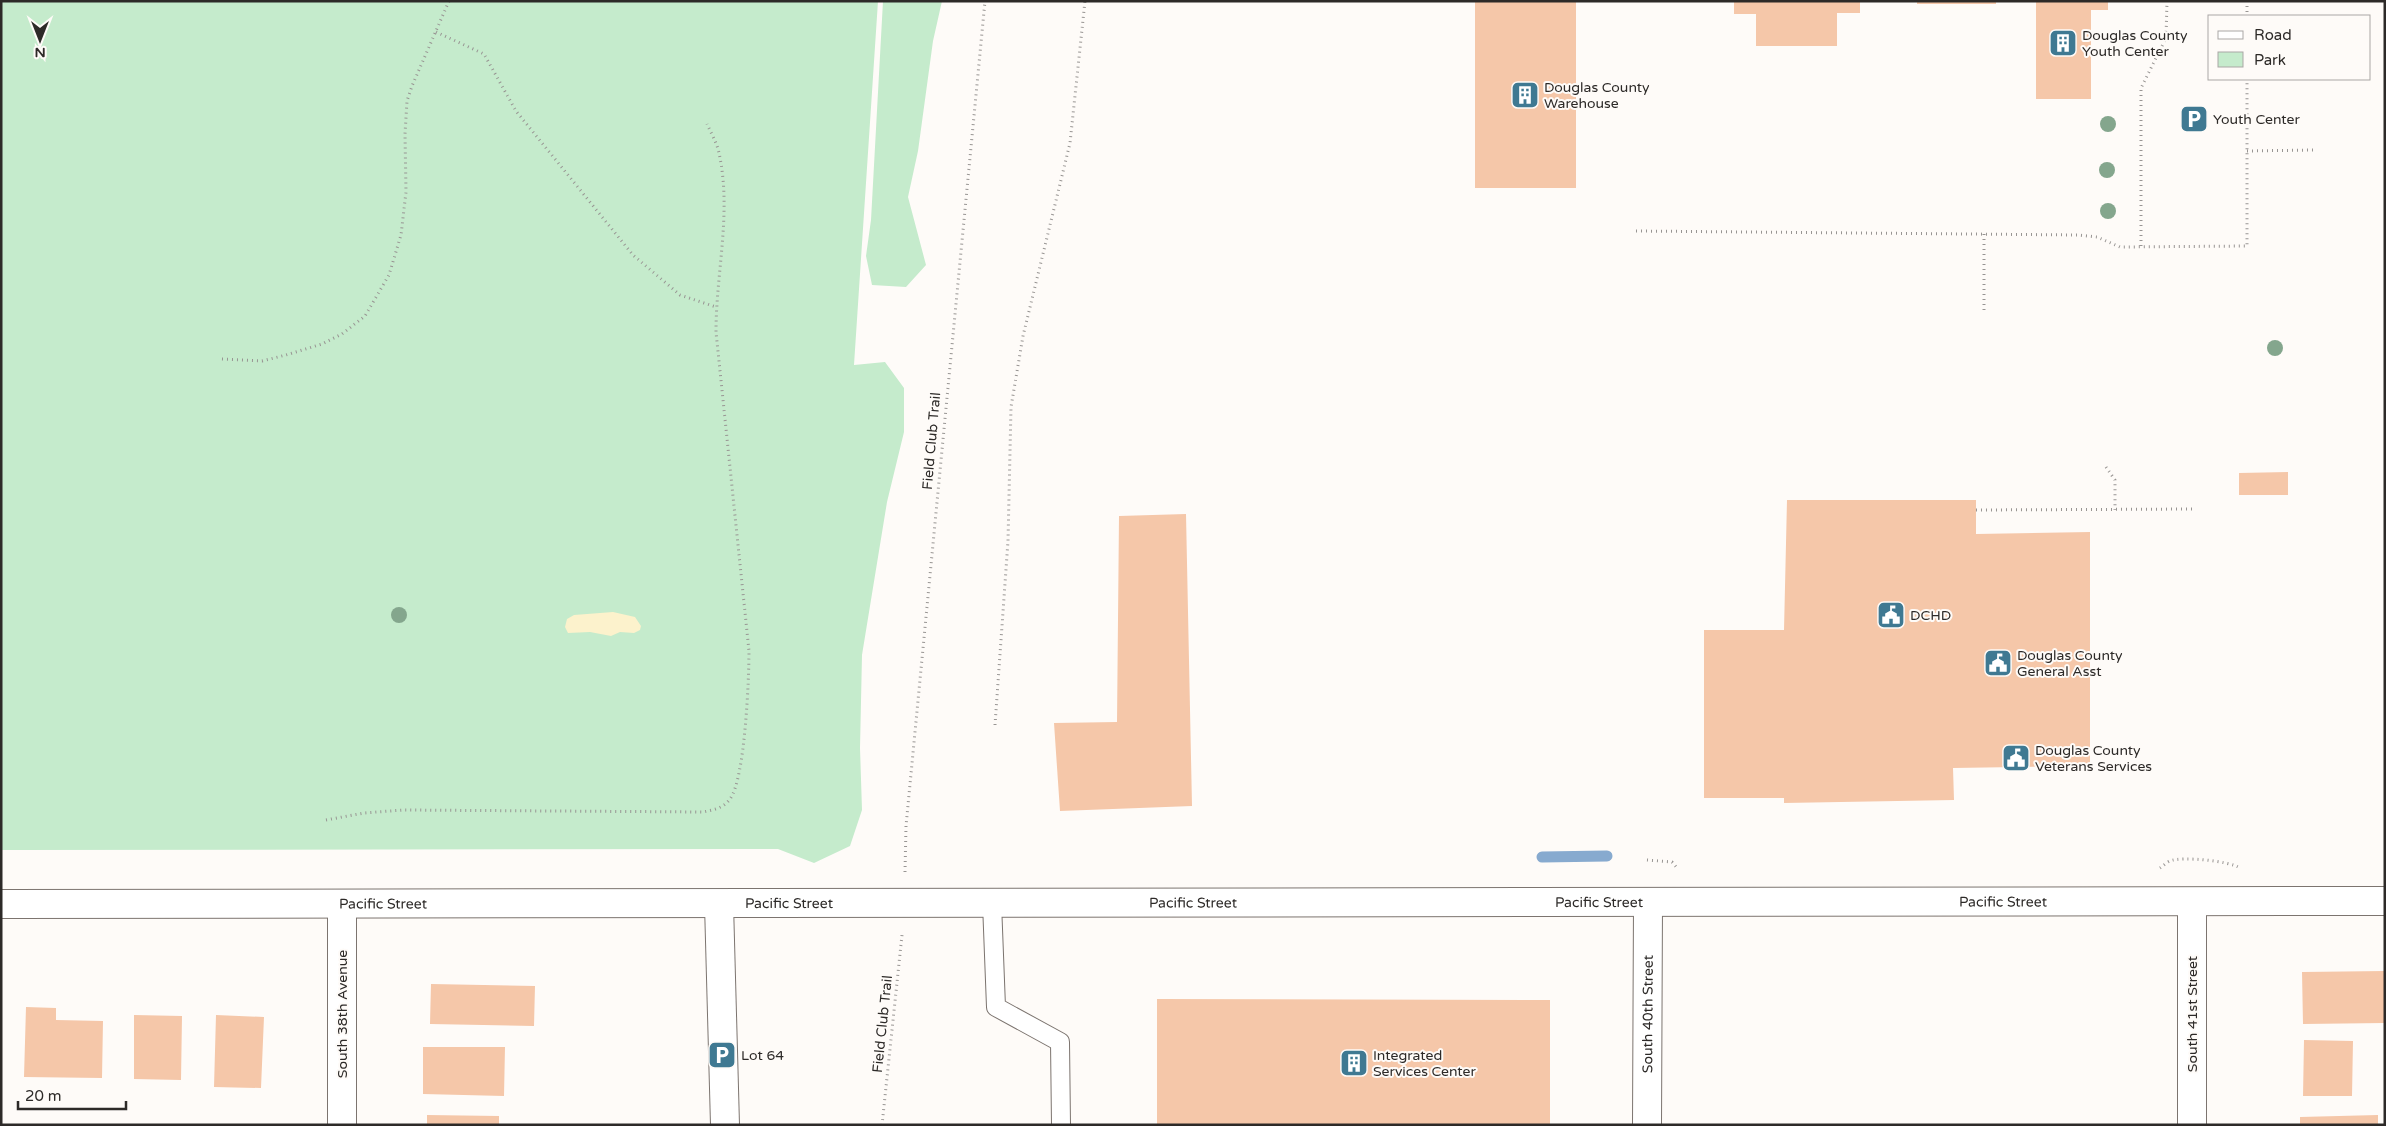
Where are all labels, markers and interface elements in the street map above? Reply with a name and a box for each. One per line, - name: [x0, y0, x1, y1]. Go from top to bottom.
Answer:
- north arrow: [15, 15, 65, 65]
- legend: [2208, 15, 2371, 80]
- text: Road: [2254, 26, 2292, 44]
- place label: Douglas County Youth Center: [2082, 27, 2188, 60]
- building icon: Douglas County Youth Center: [2048, 28, 2078, 58]
- text: N: [34, 44, 46, 61]
- text: Park: [2254, 51, 2286, 69]
- place label: Douglas County Warehouse: [1544, 79, 1650, 112]
- building icon: Douglas County Warehouse: [1510, 80, 1540, 110]
- parking icon: Youth Center: [2179, 104, 2209, 134]
- place label: Youth Center: [2213, 111, 2300, 128]
- street label: Field Club Trail: [919, 392, 944, 491]
- public building icon: DCHD: [1876, 600, 1906, 630]
- place label: DCHD: [1910, 607, 1951, 624]
- place label: Douglas County General Asst: [2017, 647, 2123, 680]
- public building icon: Douglas County General Asst: [1983, 648, 2013, 678]
- place label: Douglas County Veterans Services: [2035, 742, 2152, 775]
- public building icon: Douglas County Veterans Services: [2001, 743, 2031, 773]
- street label: Pacific Street: [1959, 893, 2048, 911]
- street label: Pacific Street: [1149, 894, 1238, 912]
- street label: Pacific Street: [1555, 894, 1644, 911]
- street label: Pacific Street: [339, 895, 428, 913]
- street label: Pacific Street: [745, 895, 834, 912]
- street label: South 38th Avenue: [334, 950, 351, 1078]
- street label: South 40th Street: [1639, 954, 1657, 1073]
- street label: South 41st Street: [2184, 955, 2201, 1072]
- street label: Field Club Trail: [869, 975, 896, 1074]
- parking icon: Lot 64: [707, 1040, 737, 1070]
- place label: Lot 64: [741, 1047, 784, 1064]
- place label: Integrated Services Center: [1373, 1047, 1476, 1080]
- building icon: Integrated Services Center: [1339, 1048, 1369, 1078]
- scale bar: [18, 1078, 125, 1110]
- text: 20 m: [25, 1087, 62, 1105]

